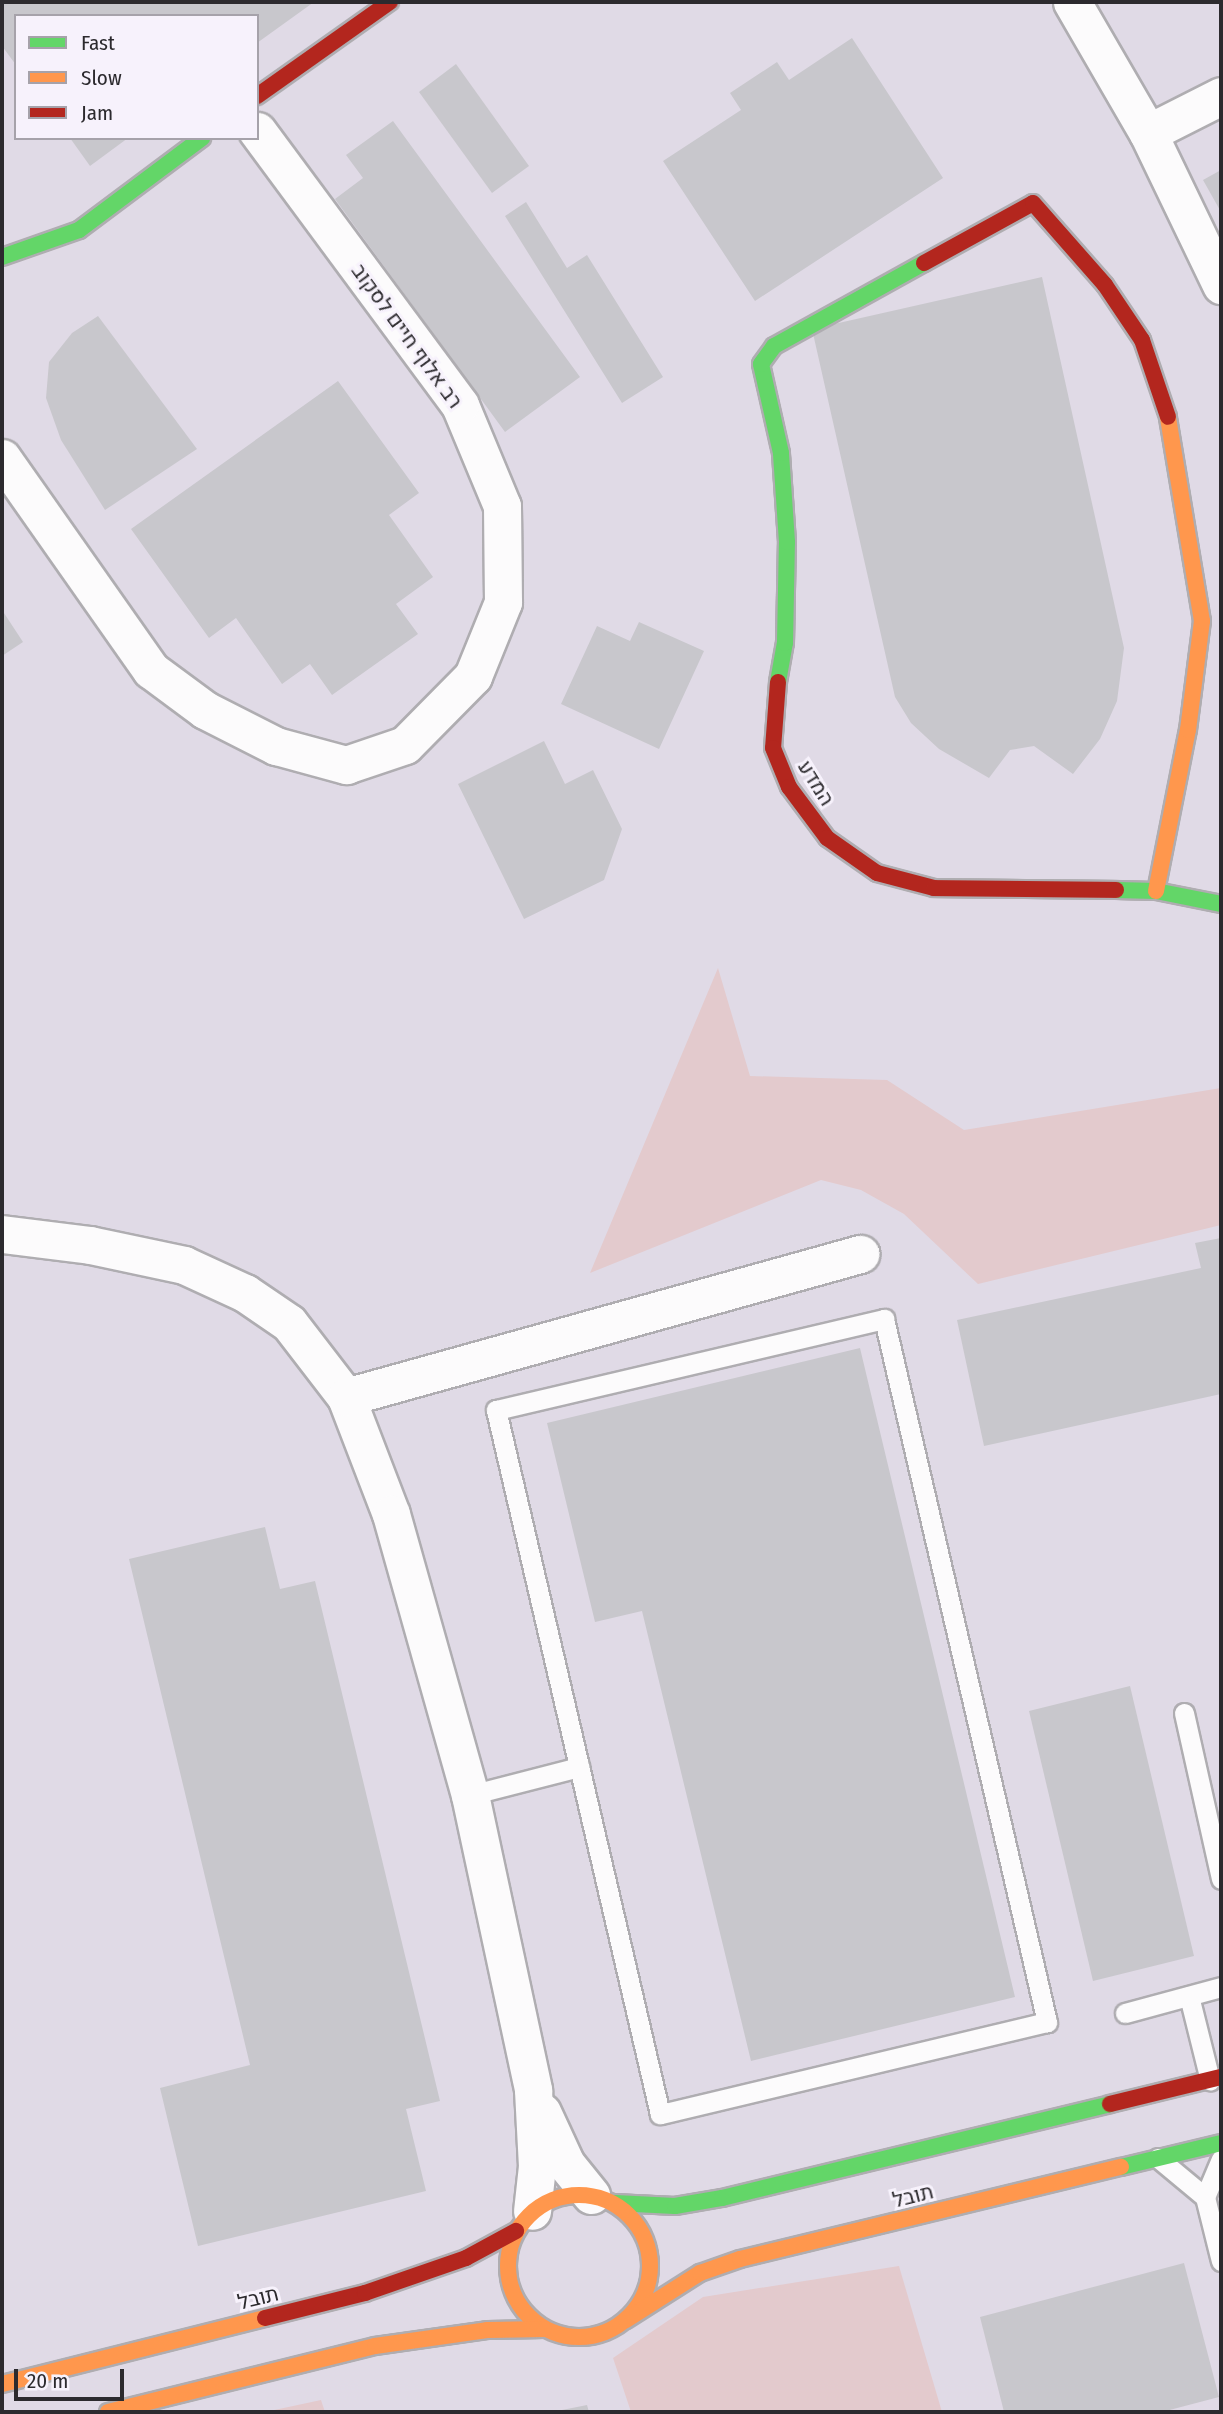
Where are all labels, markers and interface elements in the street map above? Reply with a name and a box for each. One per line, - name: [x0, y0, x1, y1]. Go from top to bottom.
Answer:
- legend: [14, 14, 259, 140]
- text: Fast: [81, 30, 115, 56]
- text: Slow: [81, 65, 122, 91]
- text: Jam: [81, 100, 113, 126]
- street label: רב אלוף חיים לסקוב: [346, 259, 468, 413]
- street label: המדע: [792, 756, 840, 810]
- street label: תובל: [890, 2179, 936, 2213]
- street label: תובל: [235, 2281, 281, 2315]
- scale bar: [18, 2354, 128, 2398]
- text: 20 m: [27, 2368, 68, 2394]

